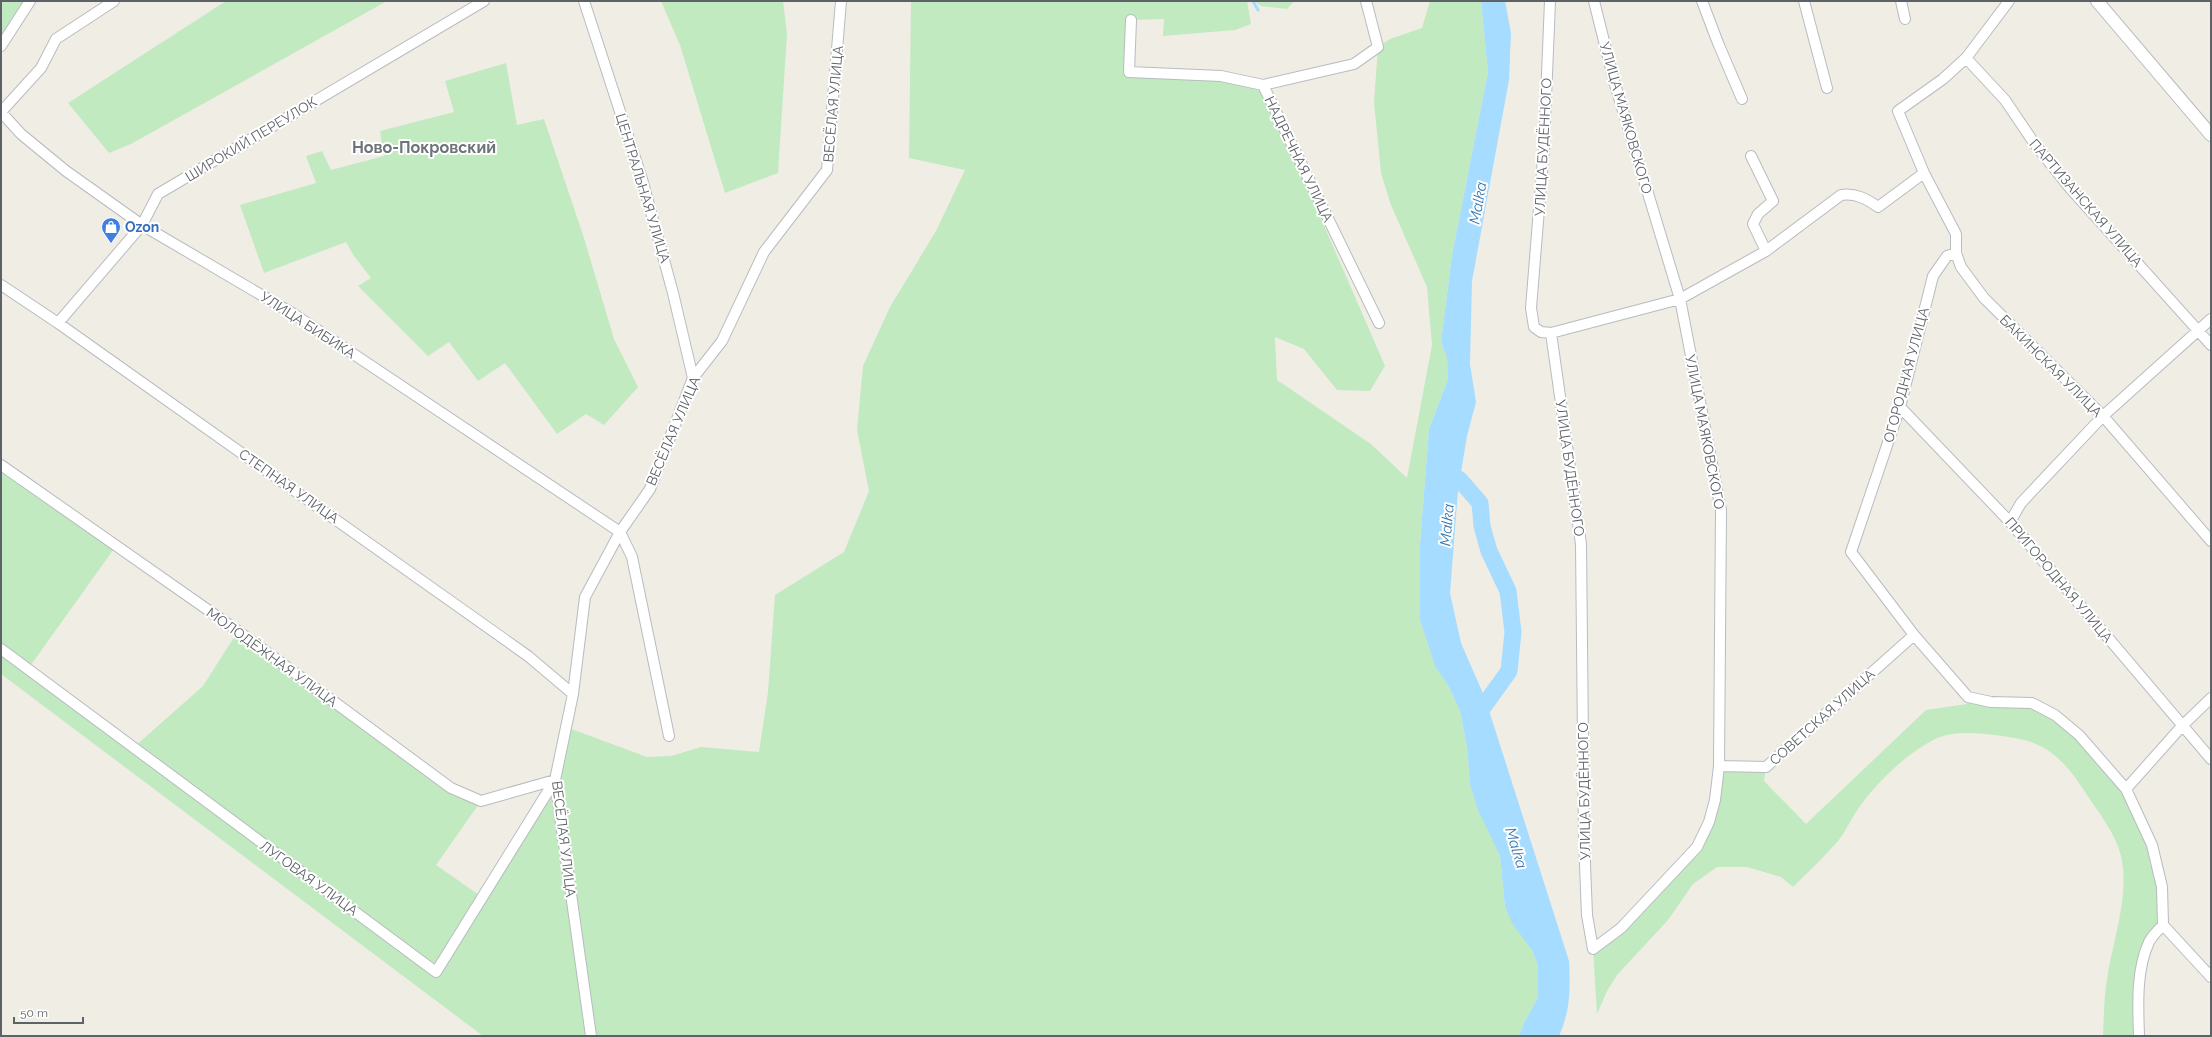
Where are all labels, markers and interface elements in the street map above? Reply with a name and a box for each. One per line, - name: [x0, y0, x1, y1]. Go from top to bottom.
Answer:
- street label: УЛИЦА МАЯКОВСКОГО: [1597, 40, 1655, 196]
- street label: ВЕСЁЛАЯ УЛИЦА: [818, 44, 846, 163]
- street label: УЛИЦА БУДЁННОГО: [1529, 78, 1555, 216]
- street label: ШИРОКИЙ ПЕРЕУЛОК: [182, 92, 320, 185]
- street label: НАДРЕЧНАЯ УЛИЦА: [1262, 93, 1337, 225]
- street label: ЦЕНТРАЛЬНАЯ УЛИЦА: [613, 111, 674, 265]
- street label: ПАРТИЗАНСКАЯ УЛИЦА: [2026, 136, 2146, 271]
- district label: Ново-Покровский: [352, 138, 496, 157]
- water label: Malka: [1465, 181, 1491, 225]
- shop icon: Ozon: [100, 216, 122, 244]
- place label: Ozon: [125, 219, 159, 235]
- street label: УЛИЦА БИБИКА: [257, 288, 359, 362]
- street label: ОГОРОДНАЯ УЛИЦА: [1880, 305, 1932, 444]
- street label: БАКИНСКАЯ УЛИЦА: [1997, 312, 2106, 421]
- street label: УЛИЦА МАЯКОВСКОГО: [1682, 353, 1728, 511]
- street label: ВЕСЁЛАЯ УЛИЦА: [641, 373, 703, 488]
- street label: УЛИЦА БУДЁННОГО: [1552, 398, 1590, 537]
- street label: СТЕПНАЯ УЛИЦА: [236, 446, 342, 527]
- water label: Malka: [1436, 503, 1458, 547]
- street label: ПРИГОРОДНАЯ УЛИЦА: [2002, 514, 2116, 646]
- street label: МОЛОДЁЖНАЯ УЛИЦА: [203, 603, 342, 710]
- street label: СОВЕТСКАЯ УЛИЦА: [1766, 665, 1878, 768]
- street label: УЛИЦА БУДЁННОГО: [1573, 722, 1593, 860]
- street label: ВЕСЁЛАЯ УЛИЦА: [549, 780, 581, 899]
- water label: Malka: [1501, 825, 1531, 871]
- street label: ЛУГОВАЯ УЛИЦА: [257, 837, 361, 919]
- scale bar: [14, 999, 83, 1025]
- text: 50 m: [20, 1006, 48, 1020]

